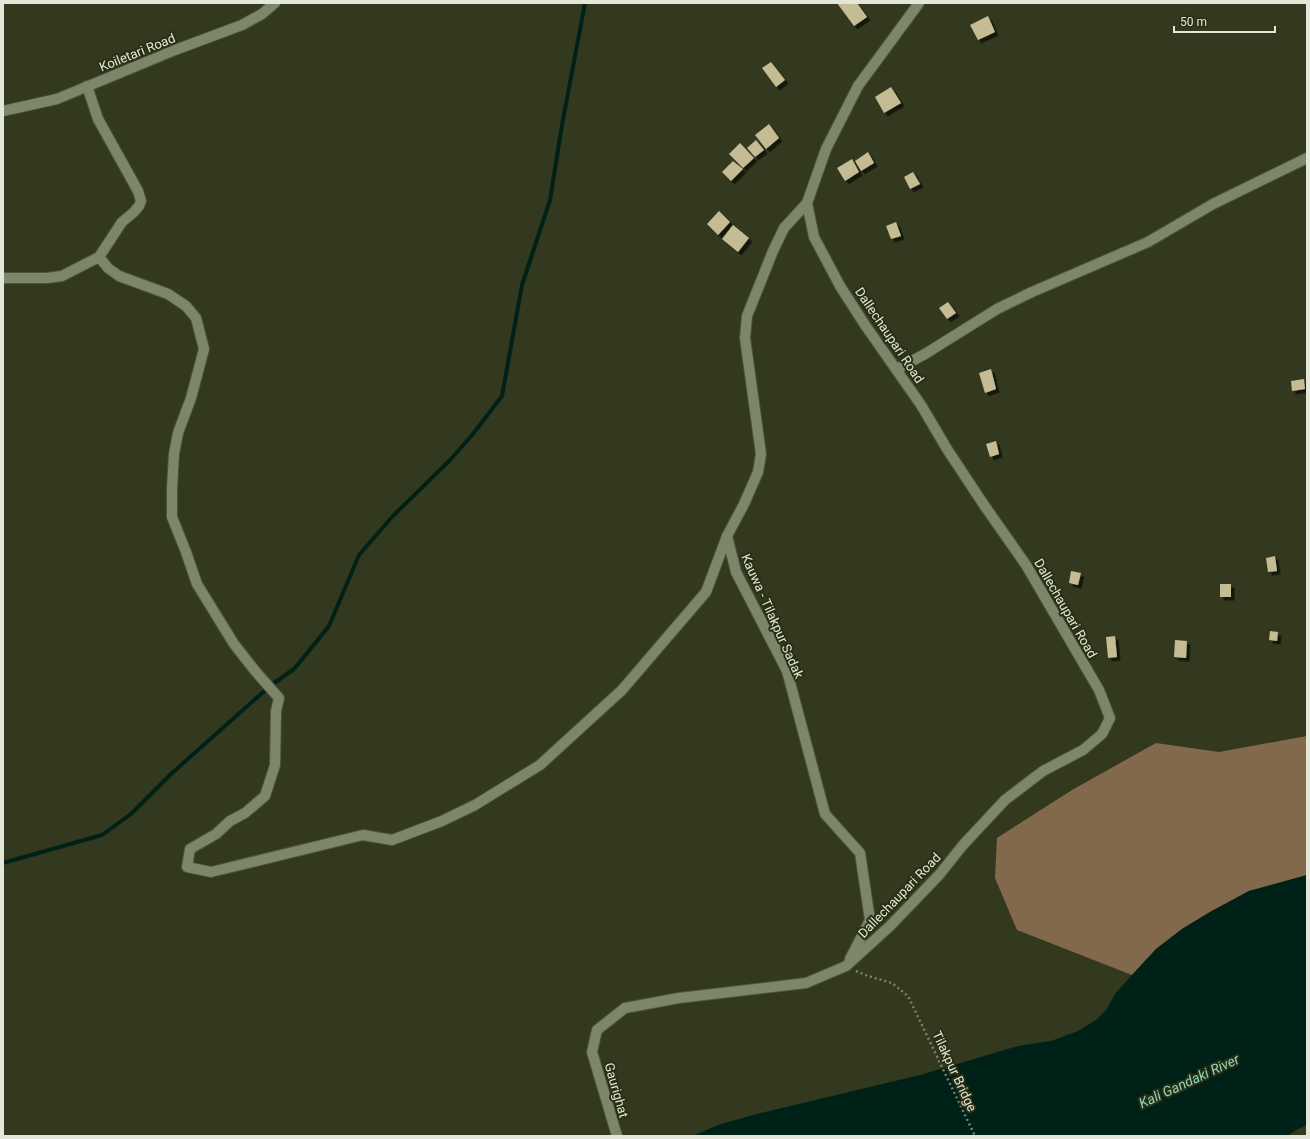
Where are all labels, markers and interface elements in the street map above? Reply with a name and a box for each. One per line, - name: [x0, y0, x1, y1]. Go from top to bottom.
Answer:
- scale bar: [1174, 8, 1275, 34]
- text: 50 m: [1180, 15, 1207, 29]
- street label: Koiletari Road: [97, 30, 177, 75]
- street label: Dallechaupari Road: [852, 285, 927, 386]
- street label: Kauwa - Tilakpur Sadak: [738, 552, 807, 681]
- street label: Dallechaupari Road: [1031, 556, 1100, 661]
- street label: Dallechaupari Road: [855, 850, 944, 941]
- street label: Tilakpur Bridge: [929, 1029, 980, 1114]
- water label: Kali Gandaki River: [1136, 1051, 1242, 1111]
- street label: Gaurighat: [602, 1061, 632, 1119]

